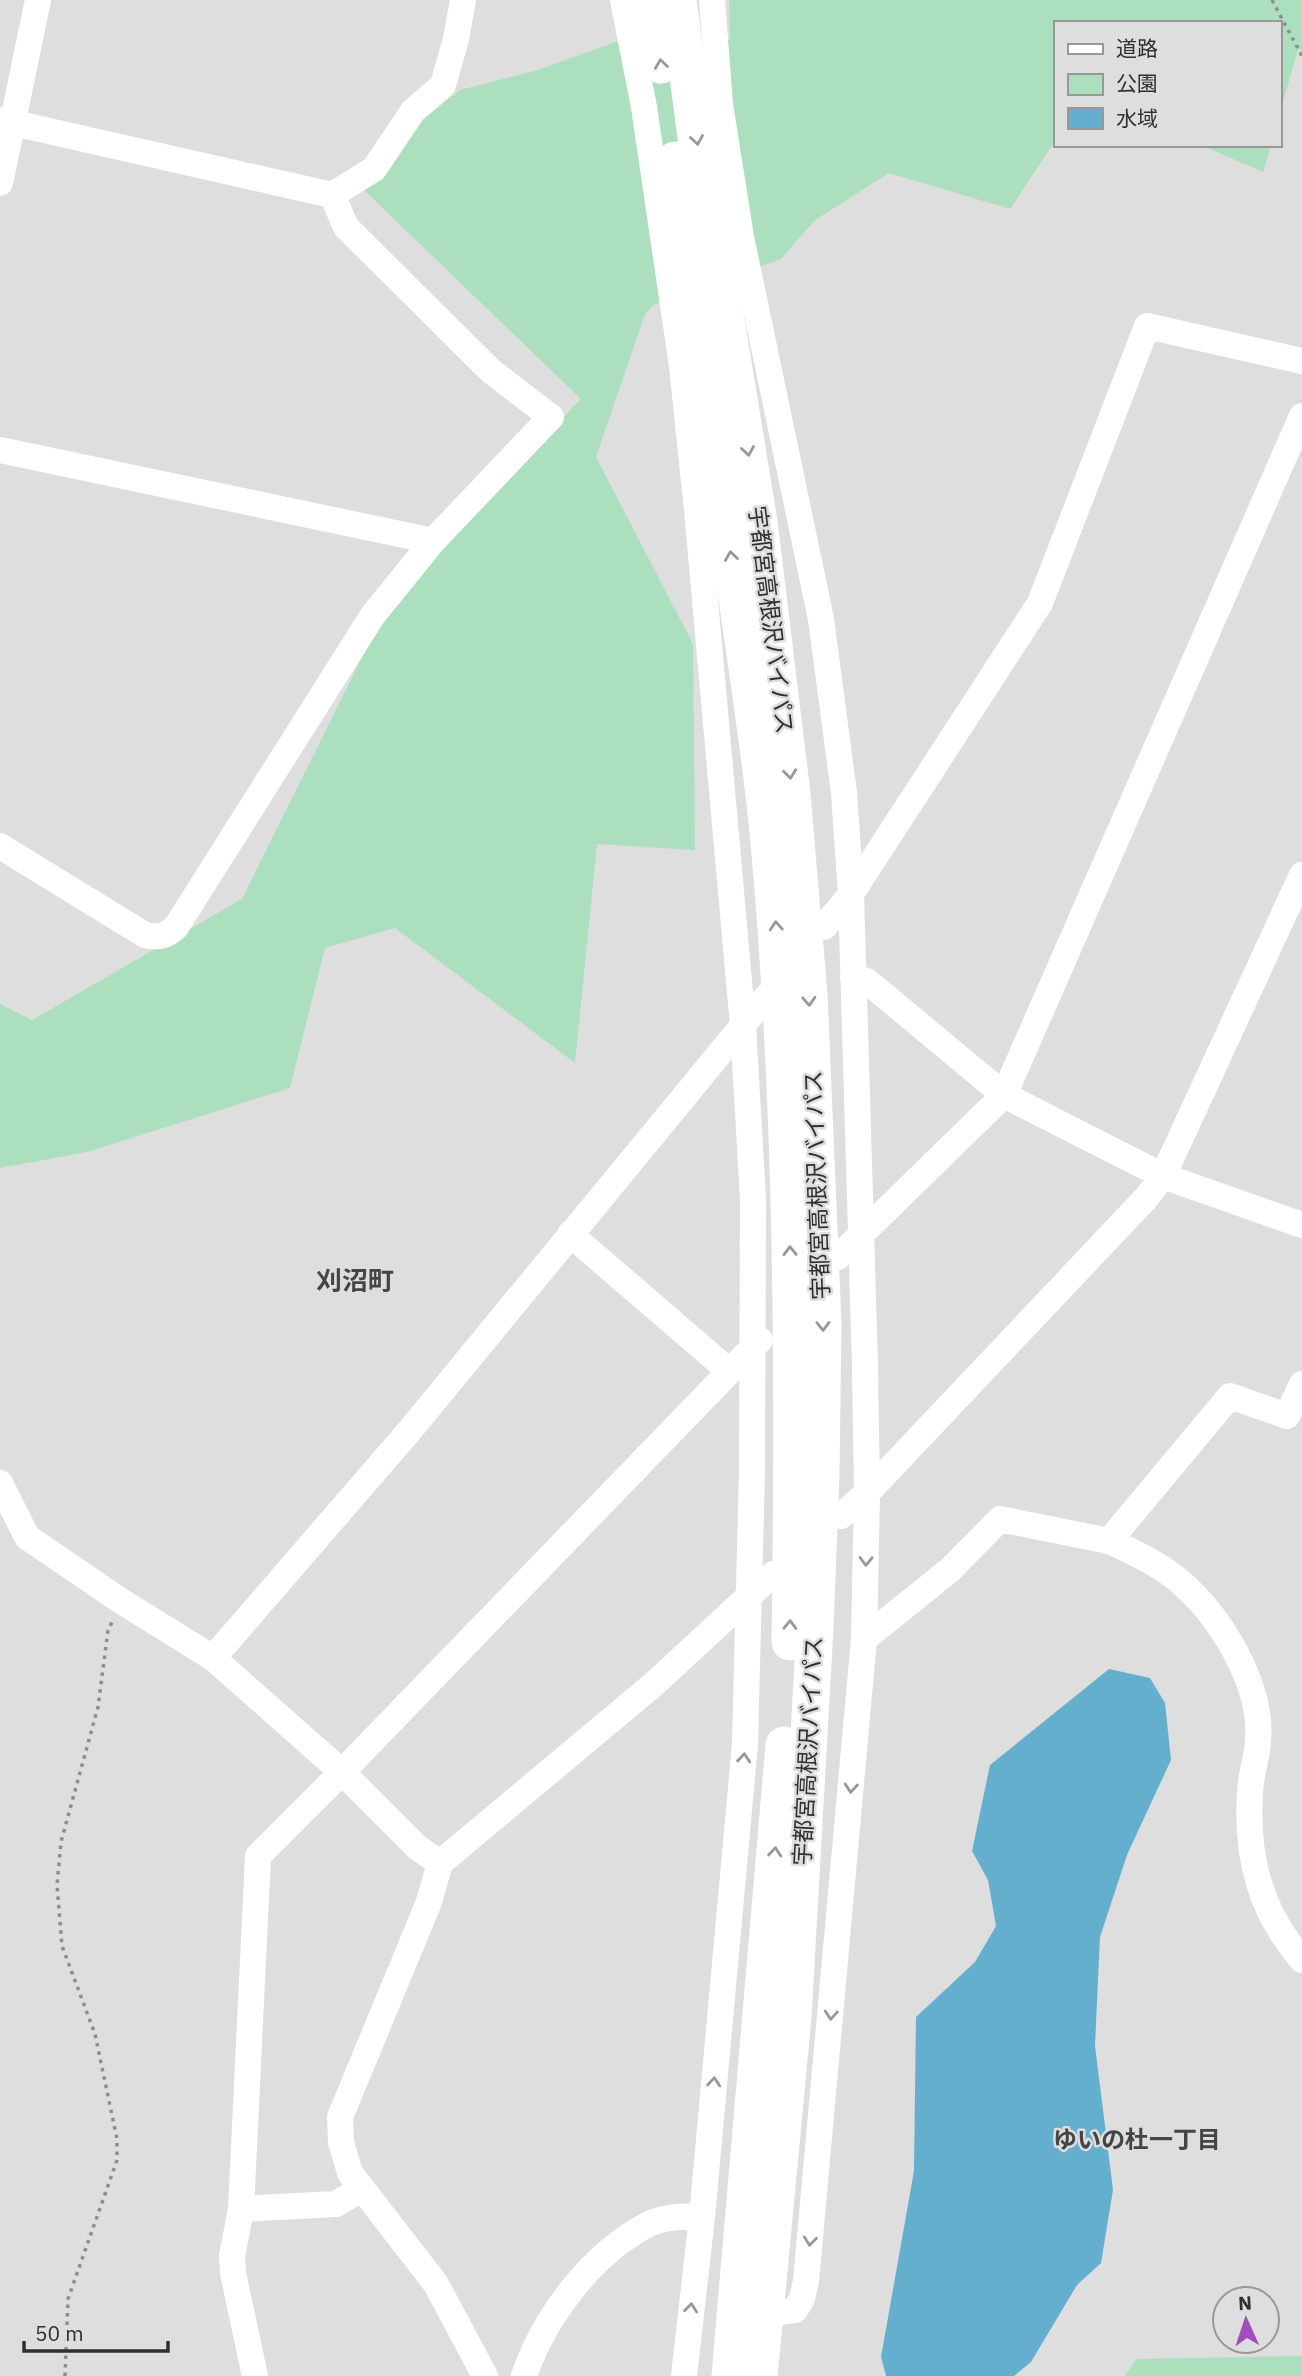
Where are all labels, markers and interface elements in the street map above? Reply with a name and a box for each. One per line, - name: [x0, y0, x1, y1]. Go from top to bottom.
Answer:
- legend: [1054, 21, 1281, 147]
- text: 道路: [1116, 34, 1158, 62]
- one-way arrow: [654, 58, 669, 70]
- text: 公園: [1116, 69, 1158, 97]
- text: 水域: [1116, 104, 1158, 132]
- one-way arrow: [689, 135, 704, 146]
- one-way arrow: [740, 445, 755, 457]
- street label: 宇都宮高根沢バイパス: [743, 504, 801, 736]
- one-way arrow: [724, 550, 739, 562]
- one-way arrow: [782, 768, 797, 780]
- one-way arrow: [769, 920, 784, 931]
- one-way arrow: [801, 995, 816, 1006]
- street label: 宇都宮高根沢バイパス: [797, 1070, 835, 1300]
- one-way arrow: [782, 1245, 798, 1256]
- district label: 刈沼町: [316, 1263, 394, 1297]
- one-way arrow: [815, 1321, 830, 1332]
- one-way arrow: [858, 1556, 873, 1567]
- one-way arrow: [782, 1620, 798, 1630]
- street label: 宇都宮高根沢バイパス: [786, 1636, 828, 1866]
- one-way arrow: [736, 1752, 751, 1763]
- one-way arrow: [844, 1783, 859, 1794]
- one-way arrow: [767, 1846, 782, 1857]
- one-way arrow: [824, 2010, 839, 2021]
- one-way arrow: [706, 2076, 721, 2087]
- district label: ゆいの杜一丁目: [1053, 2123, 1221, 2155]
- one-way arrow: [802, 2236, 817, 2247]
- north arrow: [1211, 2285, 1281, 2355]
- text: N: [1238, 2291, 1253, 2315]
- one-way arrow: [684, 2302, 699, 2314]
- scale bar: [24, 2310, 168, 2354]
- text: 50 m: [35, 2319, 84, 2347]

